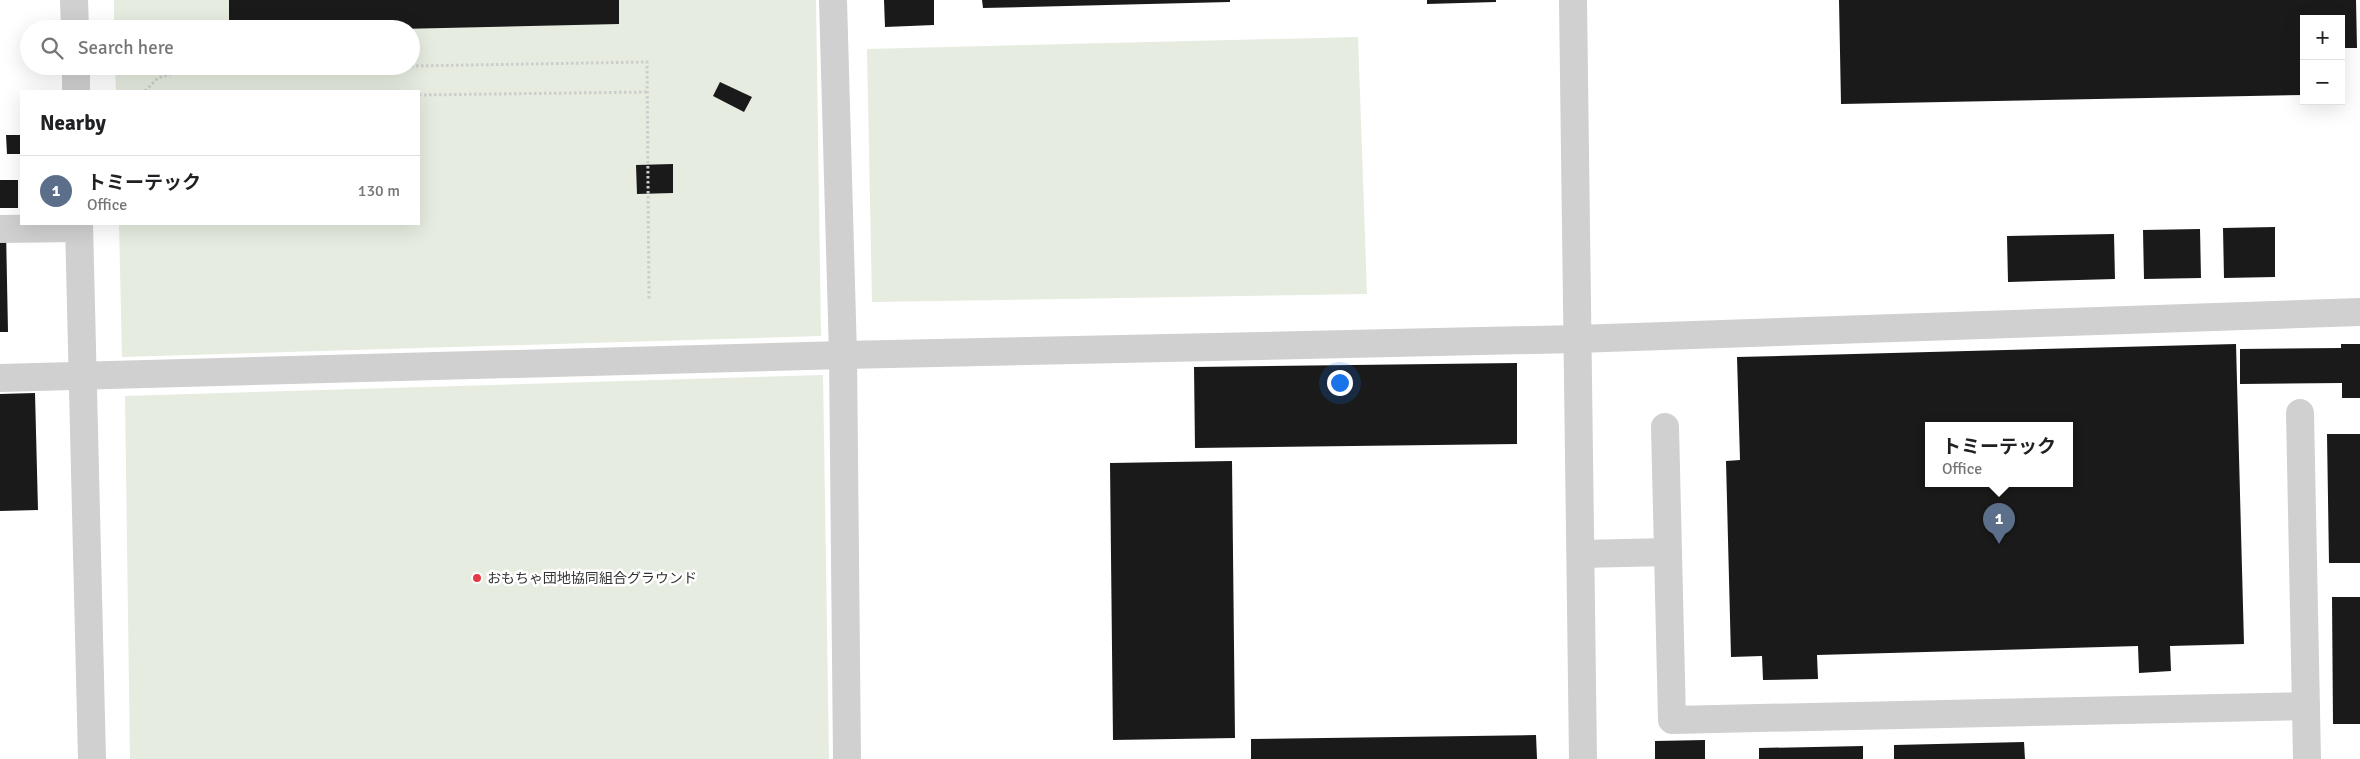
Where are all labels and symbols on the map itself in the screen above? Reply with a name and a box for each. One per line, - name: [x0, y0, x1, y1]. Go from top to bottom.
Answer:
- your location: [1327, 370, 1353, 396]
- pin: 1: [1983, 503, 2015, 544]
- place label: おもちゃ団地協同組合グラウンド: [487, 570, 697, 587]
- marker: おもちゃ団地協同組合グラウンド: [471, 572, 483, 584]

